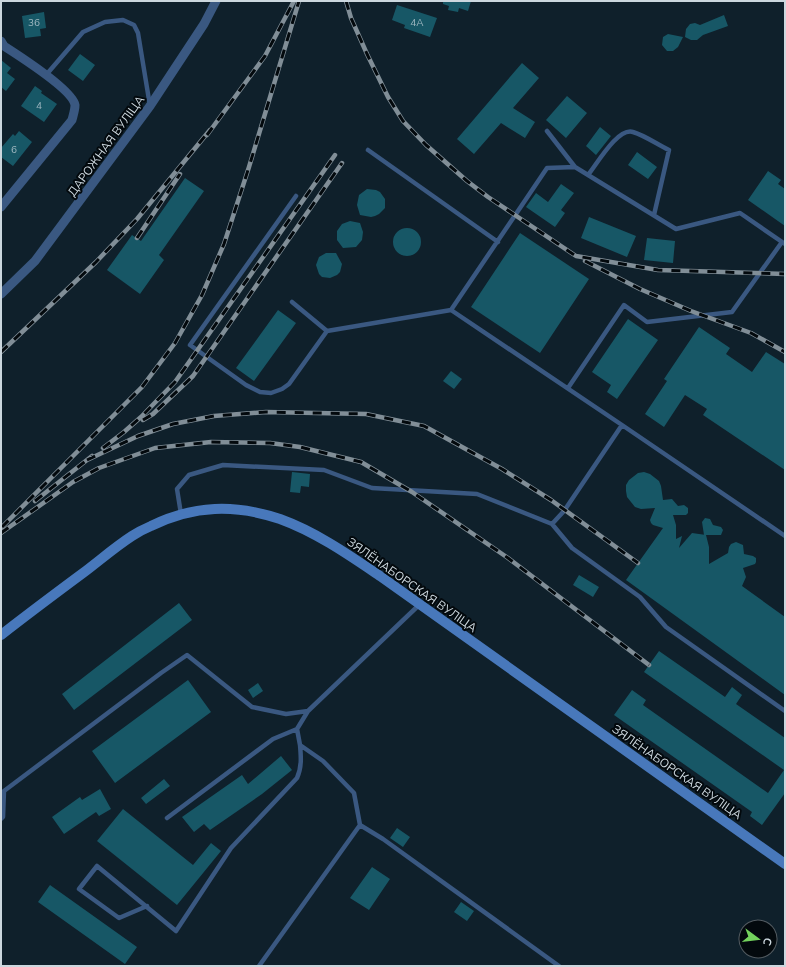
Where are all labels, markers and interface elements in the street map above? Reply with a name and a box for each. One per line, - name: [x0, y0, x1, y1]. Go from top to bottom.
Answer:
- house number: 36: [28, 16, 40, 30]
- house number: 4А: [410, 16, 424, 30]
- street label: ДАРОЖНАЯ ВУЛІЦА: [64, 92, 148, 200]
- house number: 4: [36, 99, 42, 113]
- house number: 6: [11, 143, 17, 157]
- street label: ЗЯЛЁНАБОРСКАЯ ВУЛІЦА: [344, 534, 480, 636]
- street label: ЗЯЛЁНАБОРСКАЯ ВУЛІЦА: [609, 721, 745, 823]
- north arrow: [738, 919, 778, 959]
- text: С: [759, 936, 775, 948]

